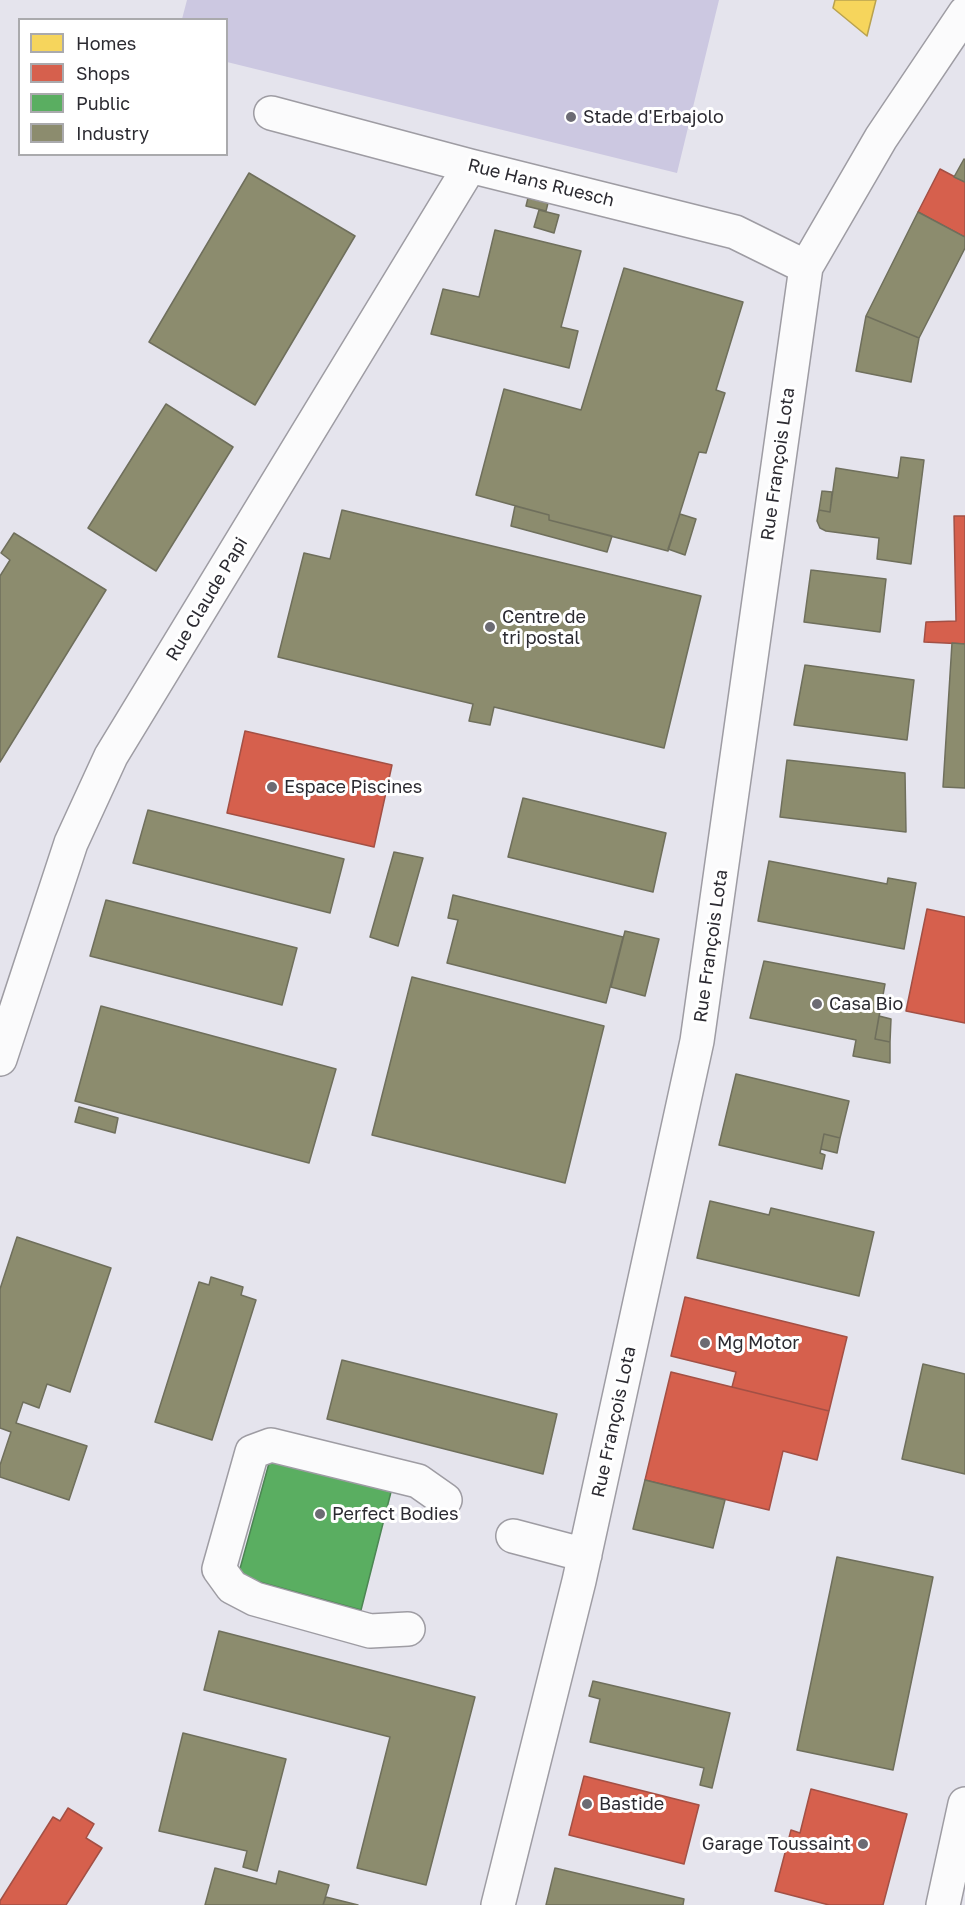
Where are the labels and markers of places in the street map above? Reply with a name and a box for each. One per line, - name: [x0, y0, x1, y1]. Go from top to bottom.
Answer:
- place label: Stade d'Erbajolo: [583, 106, 724, 128]
- marker: Stade d'Erbajolo: [564, 110, 578, 124]
- place label: Centre de tri postal: [502, 606, 586, 648]
- marker: Centre de tri postal: [483, 620, 497, 634]
- place label: Espace Piscines: [284, 776, 422, 798]
- marker: Espace Piscines: [265, 780, 279, 794]
- place label: Casa Bio: [829, 993, 903, 1015]
- marker: Casa Bio: [810, 997, 824, 1011]
- place label: Mg Motor: [717, 1332, 799, 1354]
- marker: Mg Motor: [698, 1336, 712, 1350]
- place label: Perfect Bodies: [332, 1503, 459, 1525]
- marker: Perfect Bodies: [313, 1507, 327, 1521]
- place label: Bastide: [599, 1793, 664, 1815]
- marker: Bastide: [580, 1797, 594, 1811]
- place label: Garage Toussaint: [702, 1833, 851, 1855]
- marker: Garage Toussaint: [856, 1837, 870, 1851]

